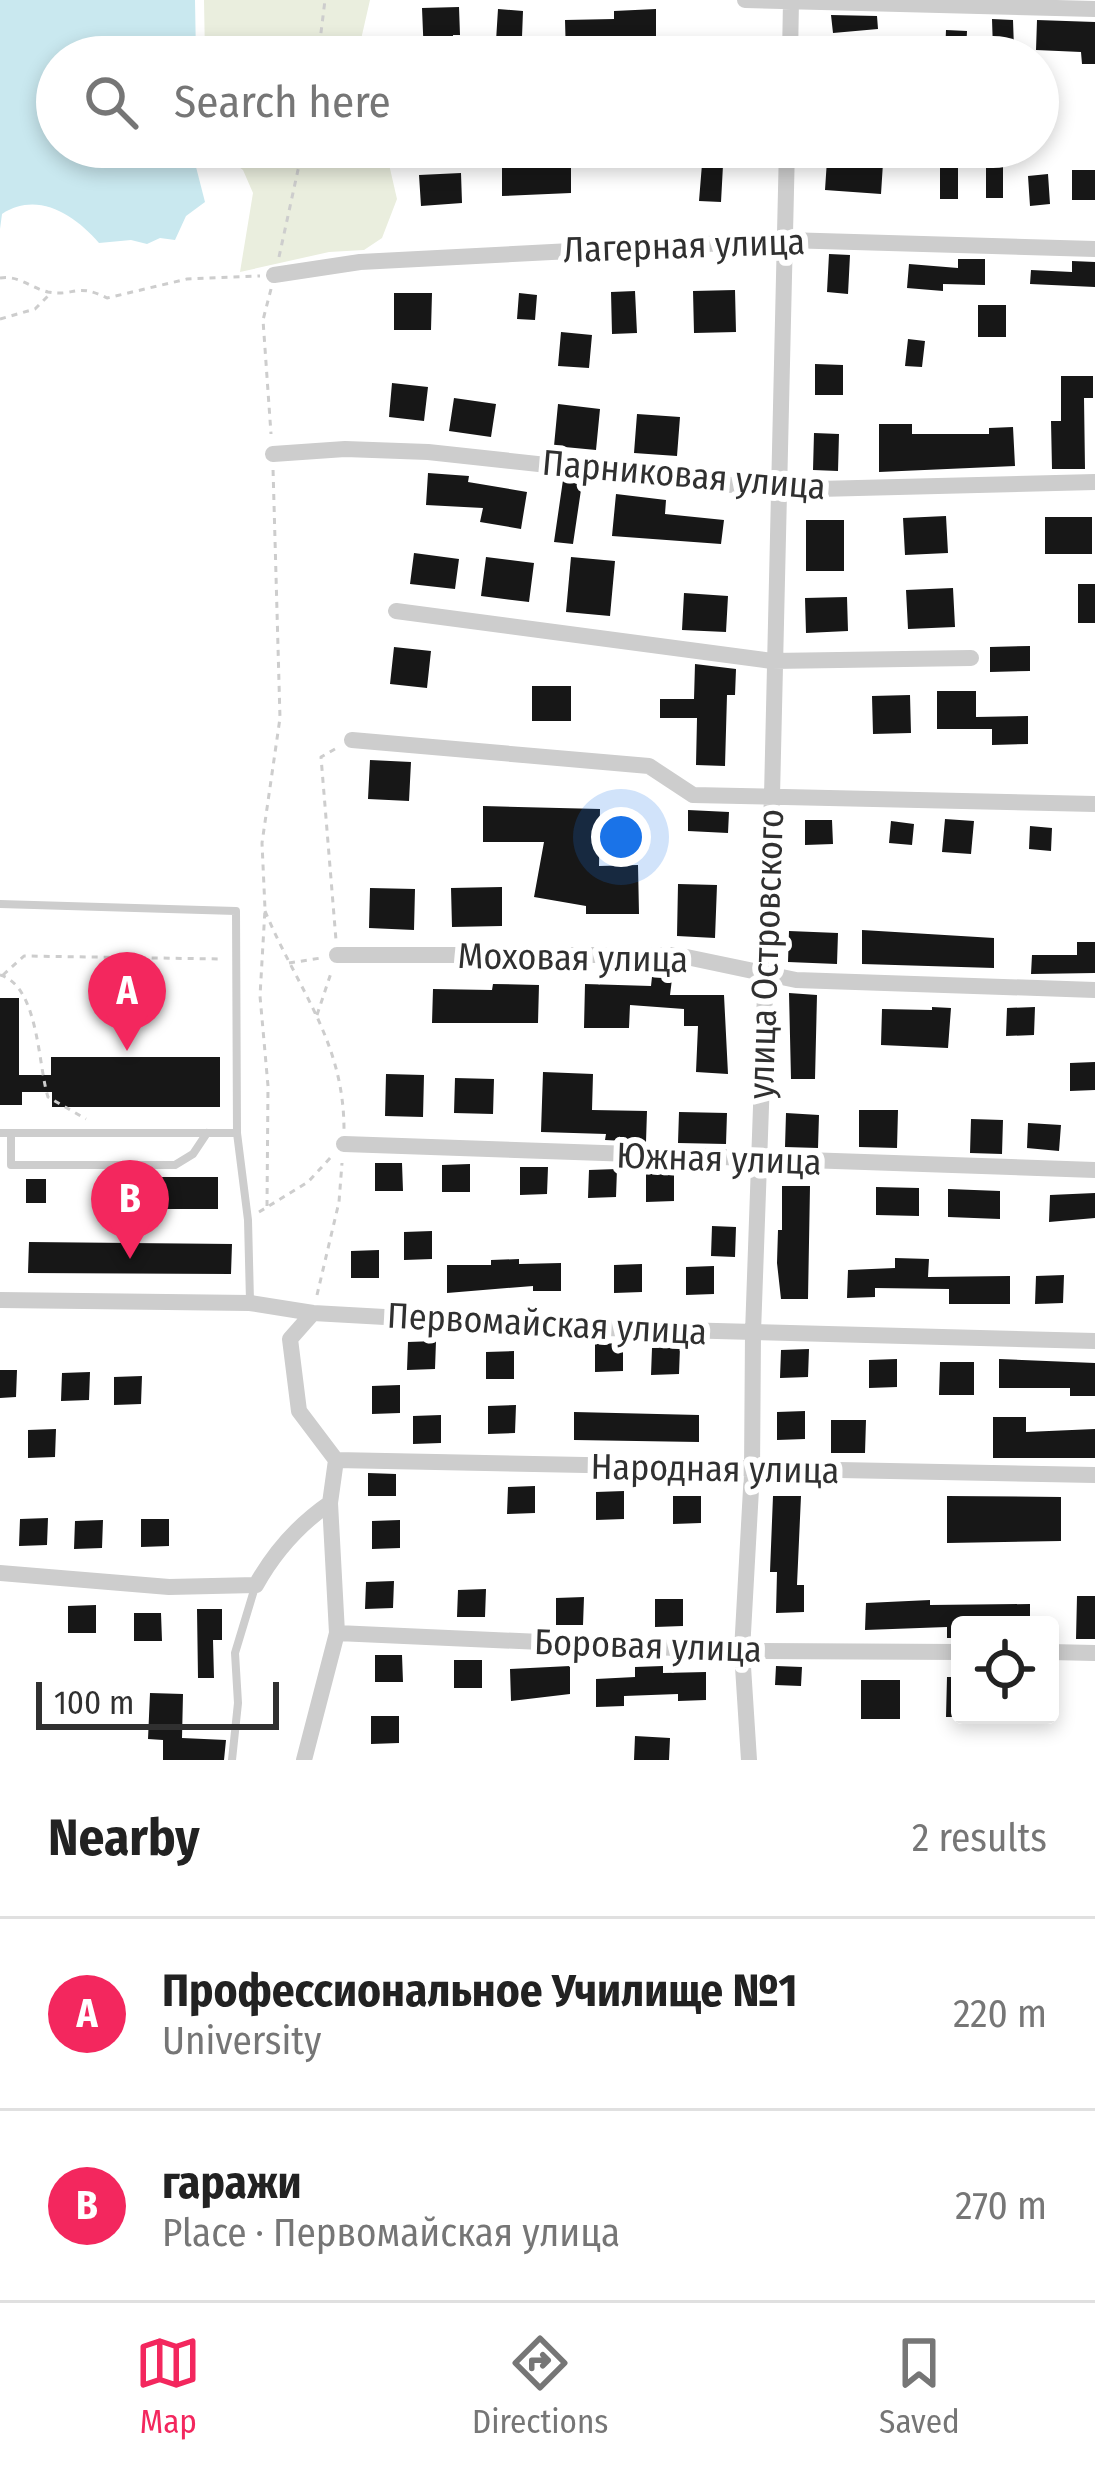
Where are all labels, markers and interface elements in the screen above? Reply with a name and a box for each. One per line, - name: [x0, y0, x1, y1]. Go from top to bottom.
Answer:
- search box: [36, 36, 1059, 168]
- icon: search: [78, 69, 144, 135]
- text: Search here: [174, 75, 391, 129]
- street label: Лагерная улица: [562, 220, 806, 272]
- street label: Парниковая улица: [540, 441, 828, 509]
- your location: [591, 807, 651, 867]
- street label: улица Островского: [739, 808, 793, 1100]
- street label: Моховая улица: [457, 934, 689, 982]
- pin: A: [88, 952, 166, 1051]
- street label: Южная улица: [616, 1133, 822, 1185]
- pin: B: [91, 1160, 169, 1259]
- street label: Первомайская улица: [386, 1294, 708, 1354]
- street label: Народная улица: [590, 1445, 840, 1493]
- map controls: [951, 1616, 1059, 1724]
- button: locate: [951, 1616, 1059, 1724]
- street label: Боровая улица: [533, 1620, 763, 1672]
- scale bar: [36, 1676, 279, 1729]
- text: 100 m: [54, 1683, 134, 1723]
- text: Nearby: [48, 1807, 200, 1869]
- text: 2 results: [912, 1815, 1047, 1861]
- text: Профессиональное Училище №1: [162, 1964, 798, 2018]
- text: A: [76, 1991, 98, 2037]
- text: 220 m: [953, 1991, 1047, 2037]
- text: University: [162, 2018, 321, 2064]
- text: гаражи: [162, 2156, 302, 2210]
- text: B: [76, 2183, 98, 2229]
- text: 270 m: [955, 2183, 1047, 2229]
- text: Place · Первомайская улица: [162, 2210, 620, 2256]
- tab: Map: [135, 2330, 201, 2442]
- tab: Directions: [472, 2330, 608, 2442]
- tab: Saved: [879, 2330, 960, 2442]

